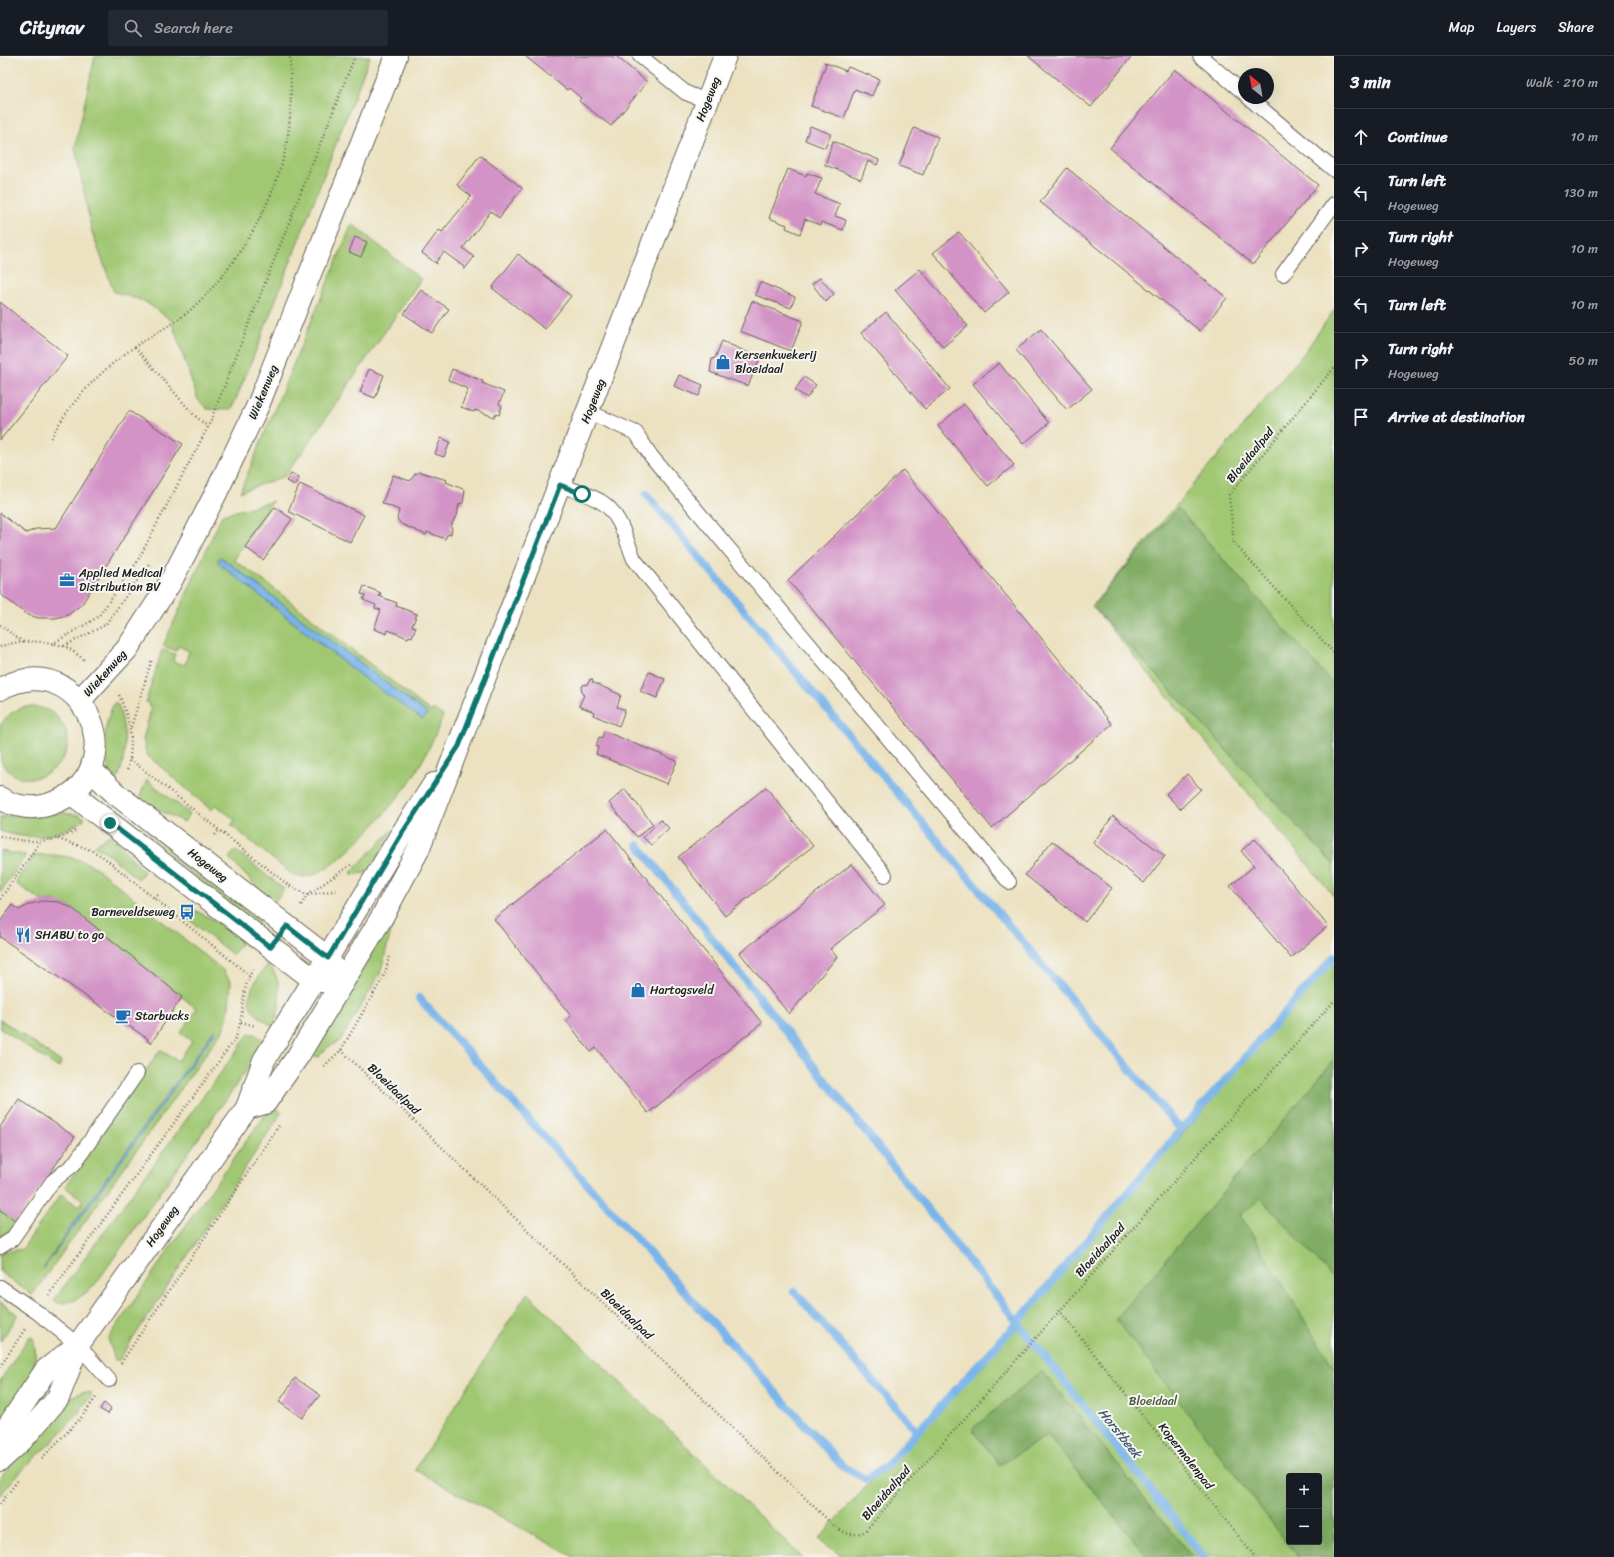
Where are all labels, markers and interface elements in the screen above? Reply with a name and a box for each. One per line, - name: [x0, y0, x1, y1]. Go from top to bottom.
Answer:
- search box: [108, 10, 388, 46]
- text: Citynav: [20, 11, 84, 44]
- text: Search here: [154, 15, 233, 41]
- text: Map: [1449, 15, 1474, 40]
- text: Layers: [1496, 15, 1536, 40]
- text: Share: [1558, 15, 1594, 40]
- icon: search: [122, 17, 144, 39]
- text: 3 min: [1350, 67, 1391, 97]
- north arrow: [1238, 68, 1274, 104]
- text: Walk · 210 m: [1526, 71, 1598, 94]
- street label: Hogeweg: [689, 73, 727, 125]
- text: Continue: [1388, 124, 1448, 150]
- text: 10 m: [1571, 125, 1598, 148]
- icon: ahead: [1350, 126, 1372, 148]
- text: Turn left: [1388, 168, 1446, 194]
- text: 130 m: [1564, 181, 1598, 204]
- icon: left: [1350, 182, 1372, 204]
- text: Hogeweg: [1388, 194, 1439, 217]
- text: Turn right: [1388, 224, 1453, 250]
- text: 10 m: [1571, 237, 1598, 260]
- icon: right: [1350, 238, 1372, 260]
- text: Hogeweg: [1388, 250, 1439, 273]
- text: Turn left: [1388, 292, 1446, 318]
- text: 10 m: [1571, 293, 1598, 316]
- icon: left: [1350, 294, 1372, 316]
- text: Turn right: [1388, 336, 1453, 362]
- place label: Kersenkwekerij Bloeidaal: [735, 344, 817, 380]
- text: 50 m: [1568, 349, 1598, 372]
- icon: right: [1350, 350, 1372, 372]
- shop icon: Kersenkwekerij Bloeidaal: [714, 353, 732, 371]
- street label: Wiekenweg: [242, 361, 284, 423]
- text: Hogeweg: [1388, 362, 1439, 385]
- street label: Hogeweg: [574, 375, 612, 427]
- text: Arrive at destination: [1388, 404, 1525, 430]
- icon: arrive: [1350, 406, 1372, 428]
- street label: Bloeidaalpad: [1220, 422, 1280, 488]
- route start: [573, 485, 591, 503]
- place label: Applied Medical Distribution BV: [78, 562, 163, 598]
- office icon: Applied Medical Distribution BV: [58, 571, 76, 589]
- street label: Wiekenweg: [77, 644, 133, 702]
- route end: [101, 814, 119, 832]
- street label: Hogeweg: [183, 842, 233, 888]
- place label: Barneveldseweg: [91, 901, 175, 923]
- bus stop icon: Barneveldseweg: [178, 903, 196, 921]
- place label: SHABU to go: [35, 924, 104, 946]
- restaurant icon: SHABU to go: [14, 926, 32, 944]
- place label: Hartogsveld: [650, 979, 715, 1001]
- shop icon: Hartogsveld: [629, 981, 647, 999]
- place label: Starbucks: [135, 1005, 189, 1027]
- cafe icon: Starbucks: [114, 1007, 132, 1025]
- street label: Bloeidaalpad: [362, 1058, 426, 1121]
- street label: Hogeweg: [140, 1200, 184, 1252]
- street label: Bloeidaalpad: [1069, 1217, 1131, 1282]
- street label: Bloeidaalpad: [595, 1283, 659, 1346]
- park label: Bloeidaal: [1129, 1390, 1178, 1412]
- water label: Horstbeek: [1092, 1403, 1149, 1465]
- street label: Kopermolenpad: [1152, 1417, 1221, 1496]
- street label: Bloeidaalpad: [856, 1460, 917, 1526]
- map controls: [1286, 1473, 1322, 1545]
- button: +: [1286, 1473, 1322, 1509]
- button: −: [1286, 1509, 1322, 1545]

